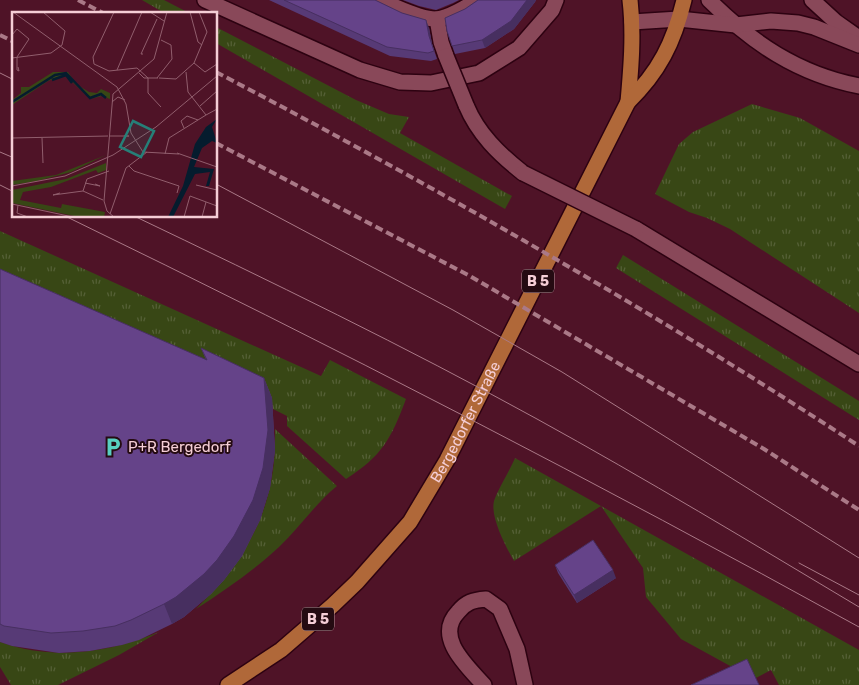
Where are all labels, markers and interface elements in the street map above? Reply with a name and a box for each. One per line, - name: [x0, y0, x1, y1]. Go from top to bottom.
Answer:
- inset map: [12, 12, 218, 218]
- road number: B 5: [522, 270, 554, 292]
- street label: Bergedorfer Straße: [427, 358, 504, 486]
- parking icon: P+R Bergedorf: [102, 436, 124, 458]
- place label: P+R Bergedorf: [128, 438, 231, 456]
- road number: B 5: [302, 608, 334, 630]

